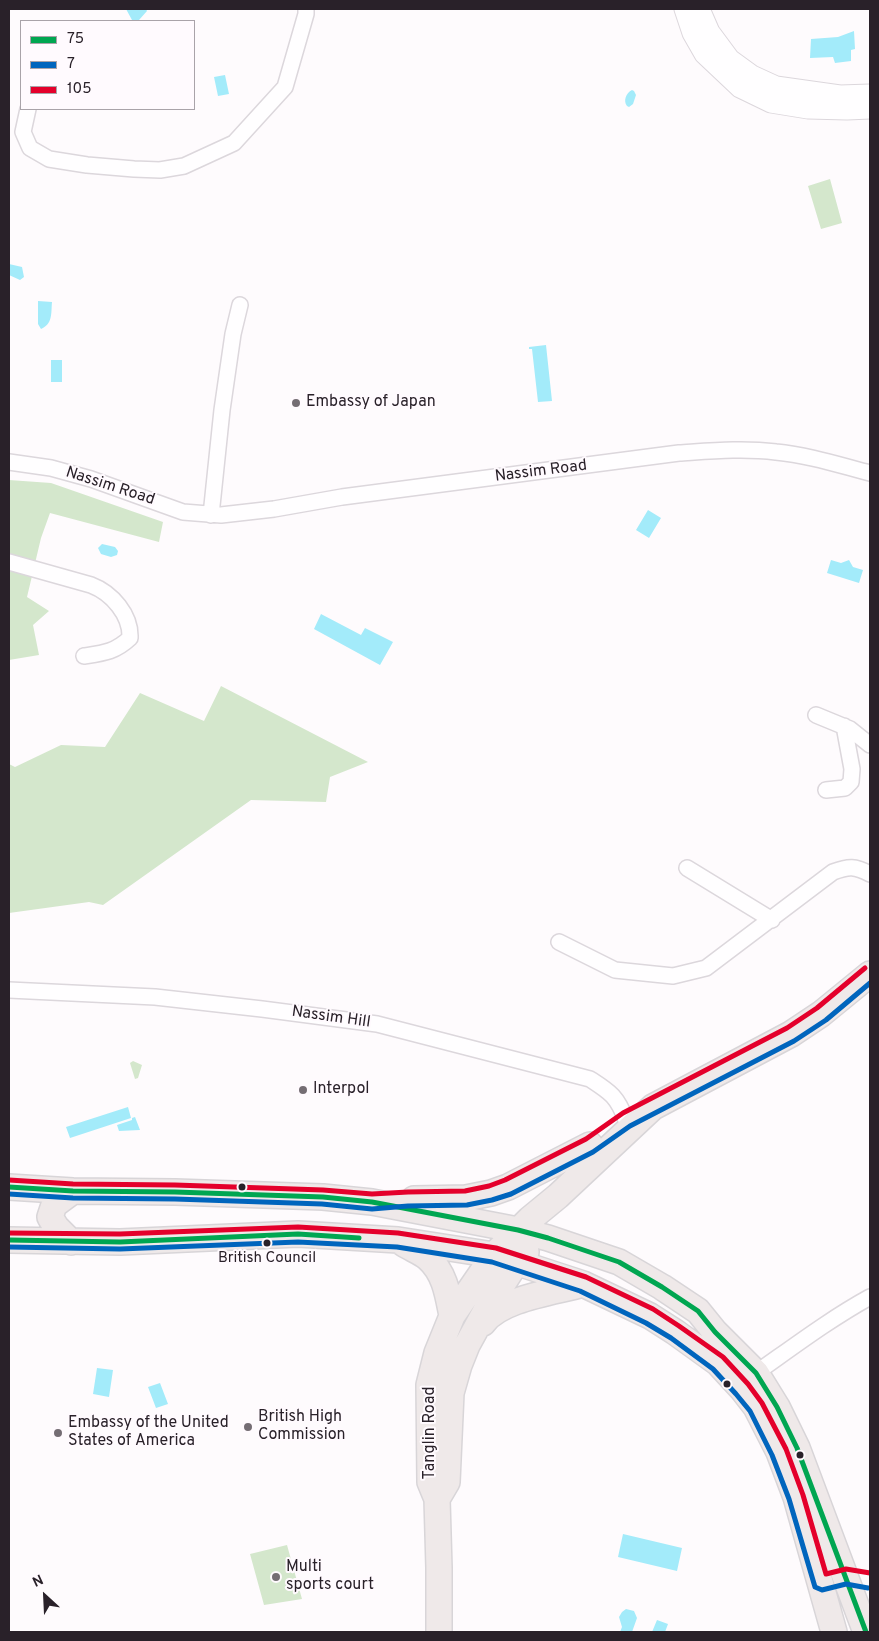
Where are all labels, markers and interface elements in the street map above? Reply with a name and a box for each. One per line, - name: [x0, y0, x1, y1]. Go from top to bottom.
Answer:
- legend: [20, 20, 195, 110]
- text: 75: [67, 30, 84, 49]
- text: 7: [67, 55, 75, 74]
- text: 105: [67, 80, 92, 99]
- place label: Embassy of Japan: [306, 393, 436, 413]
- marker: Embassy of Japan: [290, 397, 302, 409]
- street label: Nassim Road: [494, 457, 588, 487]
- street label: Nassim Road: [63, 464, 157, 510]
- street label: Nassim Hill: [290, 1003, 372, 1033]
- place label: Interpol: [313, 1080, 369, 1100]
- marker: Interpol: [297, 1084, 309, 1096]
- unlabelled marker: [237, 1182, 247, 1192]
- marker: British Council: [262, 1238, 272, 1248]
- place label: British Council: [218, 1250, 316, 1268]
- unlabelled marker: [722, 1379, 732, 1389]
- street label: Tanglin Road: [421, 1386, 441, 1480]
- place label: British High Commission: [258, 1408, 346, 1446]
- place label: Embassy of the United States of America: [68, 1414, 229, 1452]
- marker: British High Commission: [242, 1421, 254, 1433]
- marker: Embassy of the United States of America: [52, 1427, 64, 1439]
- unlabelled marker: [795, 1450, 805, 1460]
- place label: Multi sports court: [286, 1558, 374, 1596]
- north arrow: [20, 1571, 70, 1621]
- marker: Multi sports court: [270, 1571, 282, 1583]
- text: N: [30, 1572, 47, 1592]

